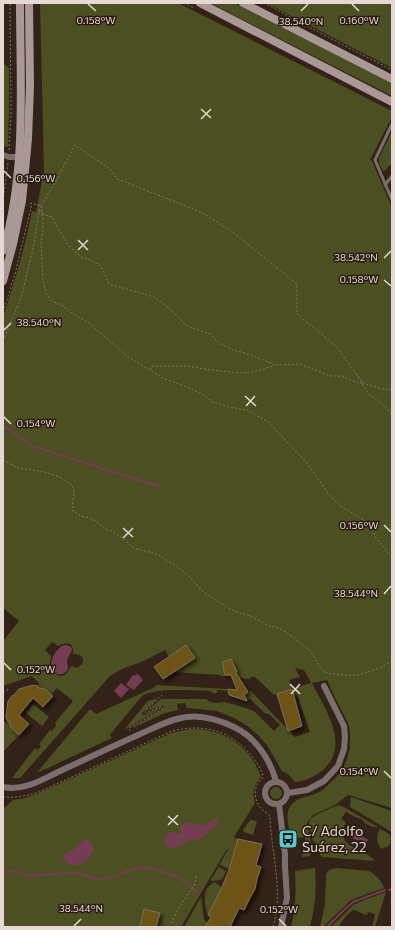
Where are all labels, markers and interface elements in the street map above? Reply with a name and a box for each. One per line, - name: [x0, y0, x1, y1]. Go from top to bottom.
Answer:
- text: 0.158°W: [77, 14, 115, 26]
- text: 0.160°W: [339, 14, 379, 26]
- text: 38.540°N: [279, 15, 323, 27]
- text: 0.156°W: [17, 172, 55, 184]
- text: 38.542°N: [334, 251, 378, 263]
- text: 0.158°W: [340, 273, 378, 285]
- text: 38.540°N: [17, 316, 61, 328]
- text: 0.154°W: [17, 417, 55, 429]
- text: 0.156°W: [340, 519, 378, 531]
- text: 38.544°N: [334, 587, 378, 599]
- text: 0.152°W: [17, 663, 55, 675]
- text: 0.154°W: [340, 765, 378, 777]
- place label: C/ Adolfo Suárez, 22: [302, 822, 367, 855]
- bus stop icon: C/ Adolfo Suárez, 22: [277, 828, 299, 850]
- text: 38.544°N: [59, 902, 103, 914]
- text: 0.152°W: [260, 903, 298, 915]

